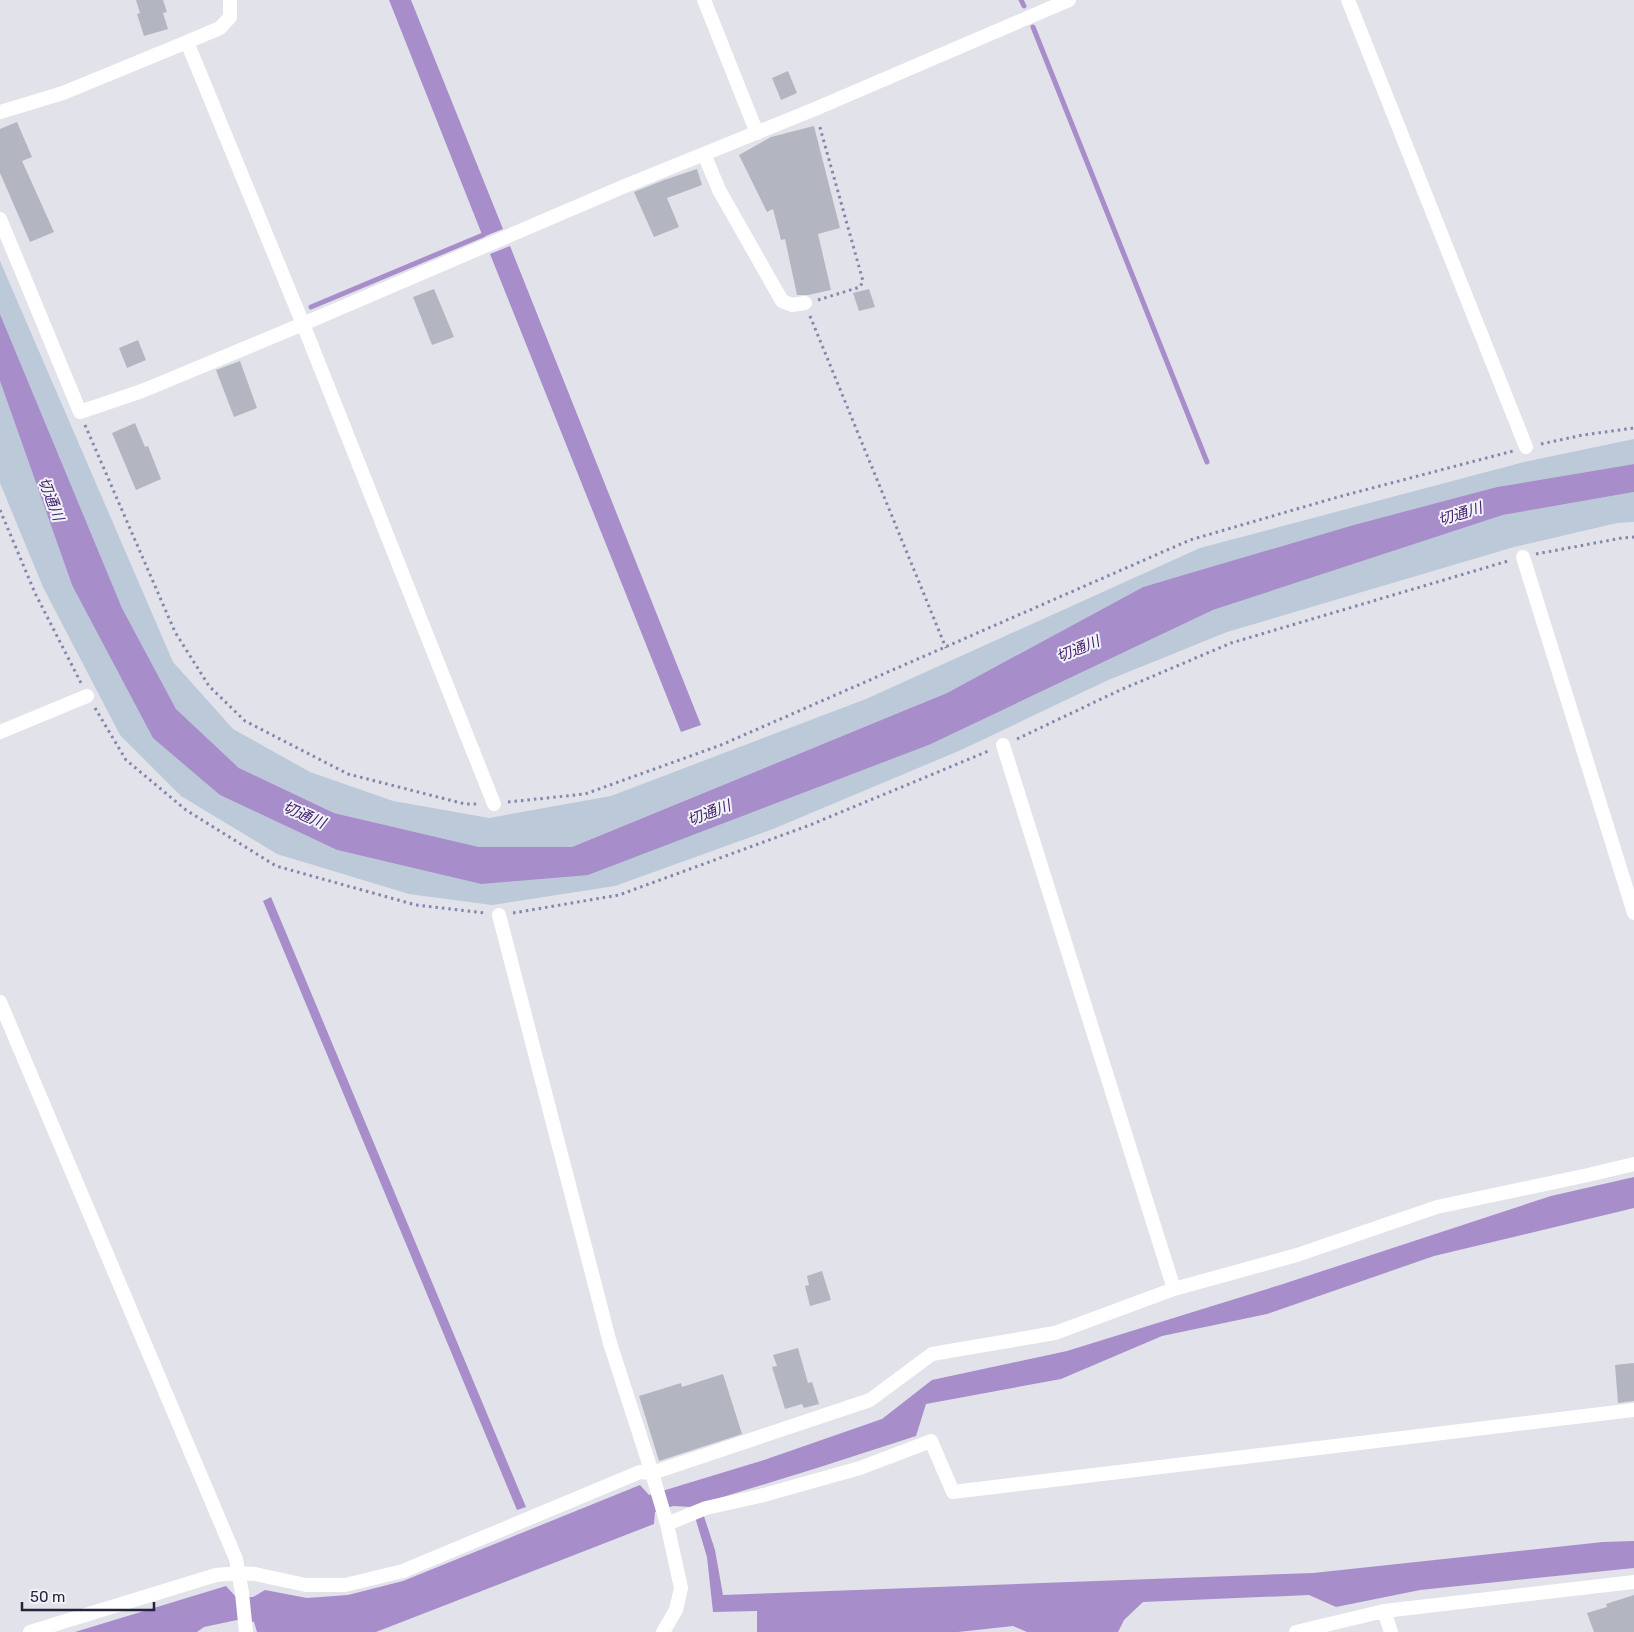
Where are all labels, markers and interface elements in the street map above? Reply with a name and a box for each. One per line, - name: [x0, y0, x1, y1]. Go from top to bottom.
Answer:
- water label: 切通川: [35, 475, 68, 525]
- water label: 切通川: [1436, 498, 1486, 529]
- water label: 切通川: [1054, 631, 1104, 666]
- water label: 切通川: [685, 796, 735, 829]
- water label: 切通川: [280, 798, 330, 833]
- scale bar: [22, 1580, 155, 1612]
- text: 50 m: [30, 1588, 65, 1606]

